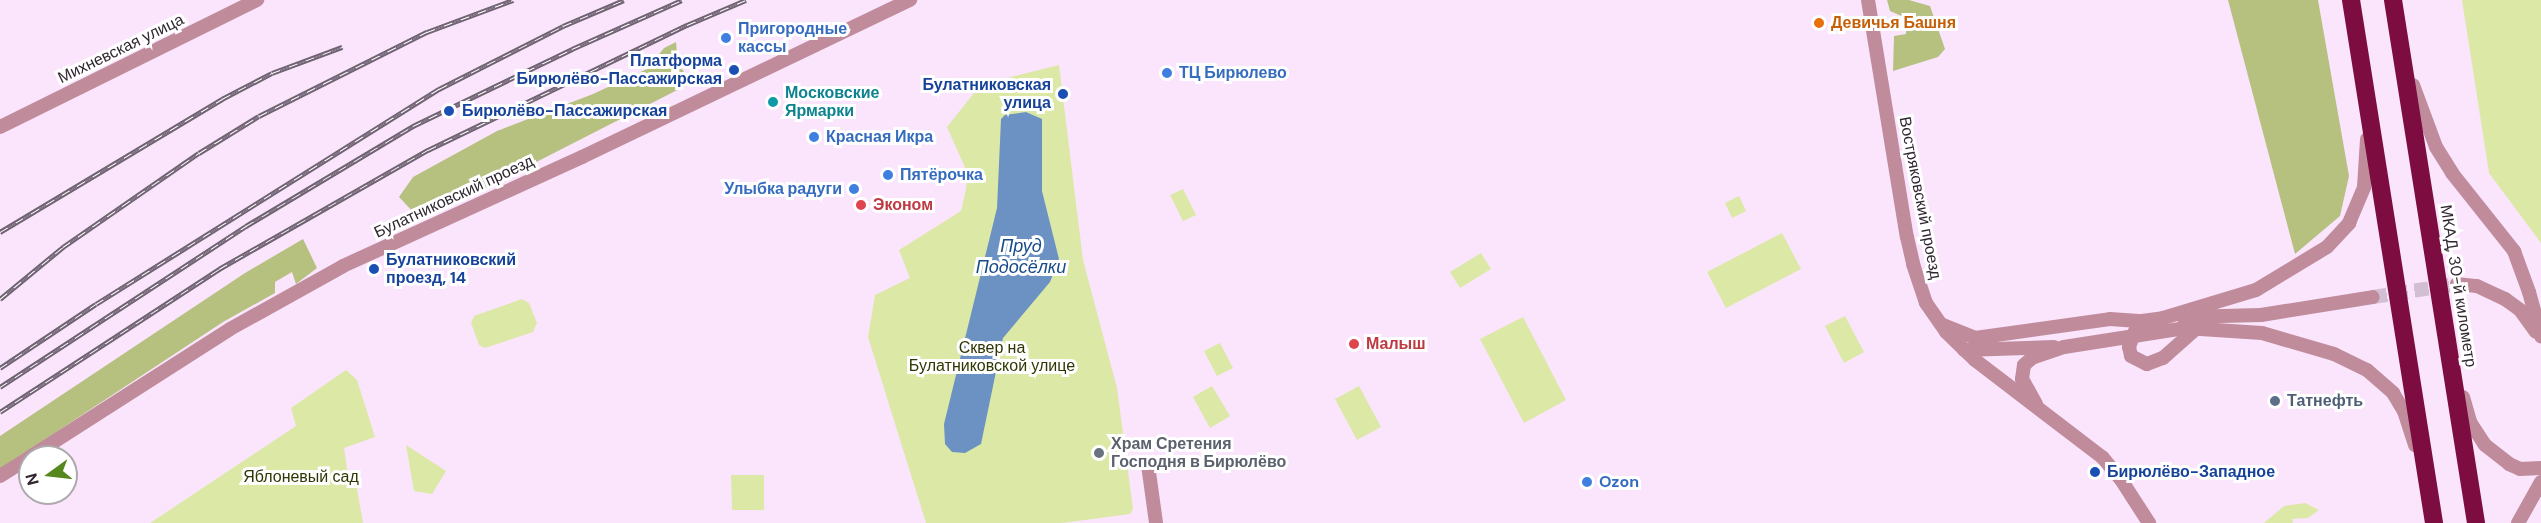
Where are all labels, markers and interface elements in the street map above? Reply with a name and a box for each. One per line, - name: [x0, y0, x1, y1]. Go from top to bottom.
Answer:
- street label: Михневская улица: [55, 10, 187, 88]
- place label: Девичья Башня: [1831, 13, 1956, 33]
- marker: Девичья Башня: [1812, 16, 1826, 30]
- place label: Пригородные кассы: [738, 19, 847, 57]
- marker: Пригородные кассы: [719, 31, 733, 45]
- place label: Платформа Бирюлёво-Пассажирская: [517, 51, 722, 89]
- marker: Платформа Бирюлёво-Пассажирская: [727, 63, 741, 77]
- place label: ТЦ Бирюлево: [1179, 63, 1287, 83]
- marker: ТЦ Бирюлево: [1160, 66, 1174, 80]
- place label: Булатниковская улица: [922, 75, 1051, 113]
- place label: Московские Ярмарки: [785, 83, 879, 121]
- marker: Булатниковская улица: [1056, 87, 1070, 101]
- marker: Московские Ярмарки: [766, 95, 780, 109]
- place label: Бирюлёво-Пассажирская: [462, 101, 667, 121]
- marker: Бирюлёво-Пассажирская: [440, 102, 458, 120]
- street label: Востряковский проезд: [1895, 115, 1945, 281]
- place label: Красная Икра: [826, 127, 933, 147]
- marker: Красная Икра: [807, 130, 821, 144]
- street label: Булатниковский проезд: [371, 152, 537, 242]
- place label: Пятёрочка: [900, 165, 983, 185]
- marker: Пятёрочка: [881, 168, 895, 182]
- place label: Улыбка радуги: [724, 179, 842, 199]
- marker: Улыбка радуги: [847, 182, 861, 196]
- place label: Эконом: [873, 195, 933, 215]
- marker: Эконом: [854, 198, 868, 212]
- street label: МКАД, 30-й километр: [2436, 203, 2480, 369]
- water label: Пруд Подосёлки: [976, 236, 1066, 278]
- place label: Булатниковский проезд, 14: [386, 250, 516, 288]
- marker: Булатниковский проезд, 14: [367, 262, 381, 276]
- place label: Малыш: [1366, 334, 1426, 354]
- marker: Малыш: [1347, 337, 1361, 351]
- park label: Сквер на Булатниковской улице: [909, 338, 1075, 376]
- place label: Татнефть: [2287, 391, 2363, 411]
- marker: Татнефть: [2268, 394, 2282, 408]
- place label: Храм Сретения Господня в Бирюлёво: [1111, 434, 1286, 472]
- north arrow: [18, 445, 78, 505]
- marker: Храм Сретения Господня в Бирюлёво: [1092, 446, 1106, 460]
- place label: Бирюлёво-Западное: [2107, 462, 2275, 482]
- marker: Бирюлёво-Западное: [2088, 465, 2102, 479]
- park label: Яблоневый сад: [243, 467, 359, 487]
- text: N: [20, 471, 44, 488]
- place label: Ozon: [1599, 472, 1639, 492]
- marker: Ozon: [1580, 475, 1594, 489]

